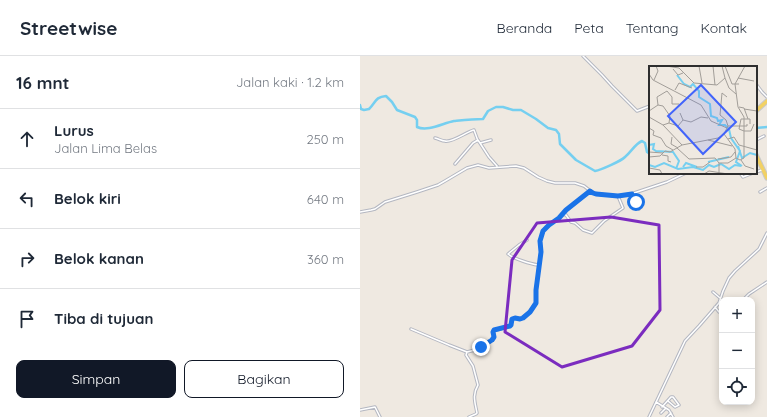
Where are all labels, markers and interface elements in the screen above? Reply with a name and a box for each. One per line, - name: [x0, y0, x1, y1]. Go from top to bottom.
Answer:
- text: Streetwise: [20, 16, 117, 40]
- text: Beranda: [497, 19, 552, 37]
- text: Peta: [574, 19, 604, 37]
- text: Tentang: [626, 19, 679, 37]
- text: Kontak: [701, 19, 747, 37]
- inset map: [649, 66, 757, 174]
- text: 16 mnt: [16, 72, 70, 93]
- text: Jalan kaki · 1.2 km: [236, 74, 344, 90]
- text: Lurus: [54, 121, 94, 140]
- icon: ahead: [16, 128, 38, 150]
- text: 250 m: [307, 131, 344, 147]
- text: Jalan Lima Belas: [54, 140, 157, 156]
- icon: left: [16, 188, 38, 210]
- text: Belok kiri: [54, 189, 121, 208]
- text: 640 m: [307, 191, 344, 207]
- route start: [627, 193, 645, 211]
- icon: right: [16, 248, 38, 270]
- text: Belok kanan: [54, 249, 144, 268]
- text: 360 m: [307, 251, 344, 267]
- map controls: [719, 297, 755, 405]
- button: +: [719, 297, 755, 333]
- icon: arrive: [16, 308, 38, 330]
- text: Tiba di tujuan: [54, 309, 153, 328]
- button: −: [719, 333, 755, 369]
- route end: [472, 338, 490, 356]
- button: Simpan: [16, 360, 176, 398]
- button: Bagikan: [184, 360, 344, 398]
- button: locate: [719, 369, 755, 405]

